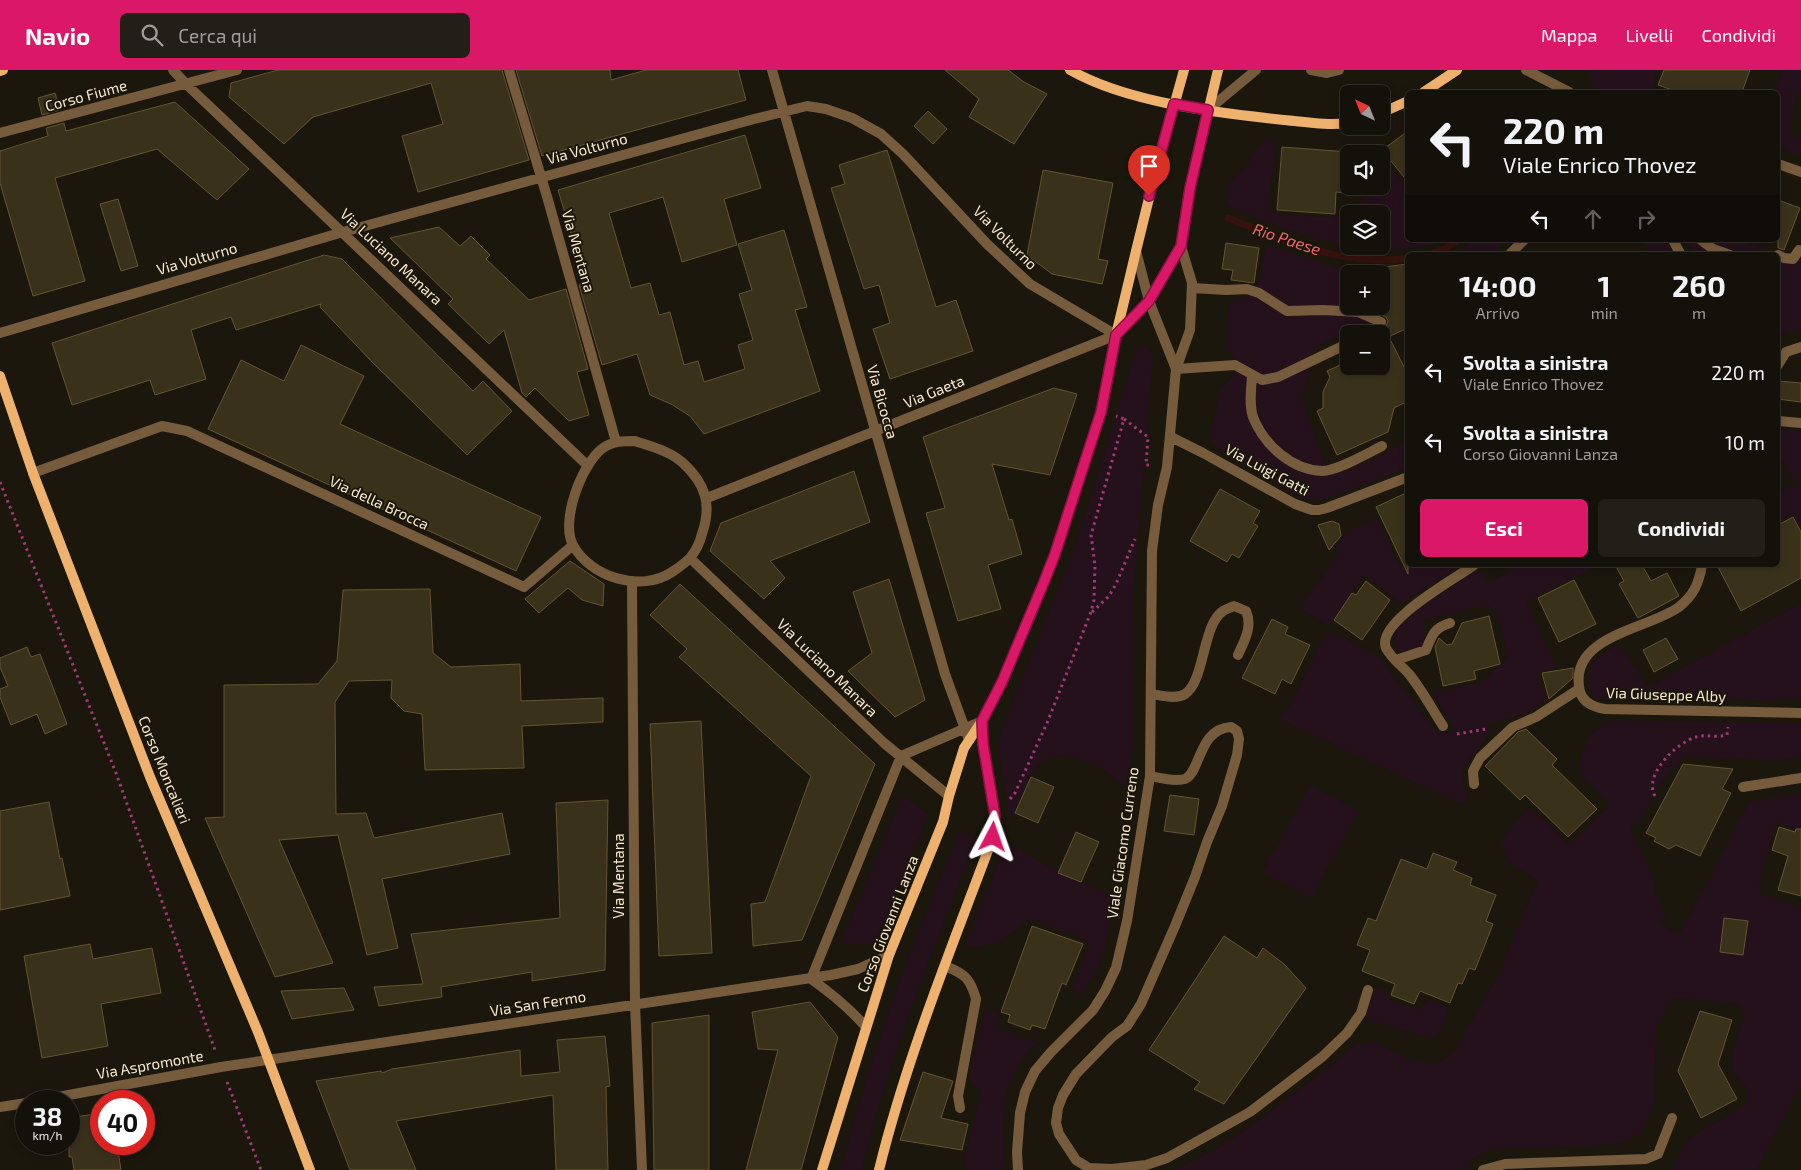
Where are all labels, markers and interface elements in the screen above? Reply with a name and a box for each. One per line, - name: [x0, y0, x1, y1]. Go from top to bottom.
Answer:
- search box: [120, 13, 470, 58]
- text: Navio: [25, 21, 90, 50]
- icon: search: [138, 21, 166, 49]
- text: Cerca qui: [178, 24, 257, 47]
- text: Mappa: [1541, 24, 1598, 46]
- text: Livelli: [1626, 24, 1673, 46]
- text: Condividi: [1701, 24, 1776, 46]
- street label: Corso Fiume: [43, 75, 129, 115]
- north arrow: [1340, 85, 1390, 135]
- map controls: [1340, 85, 1390, 375]
- text: 220 m: [1503, 109, 1604, 151]
- icon: left: [1420, 110, 1485, 175]
- street label: Via Volturno: [544, 129, 629, 167]
- pin: [1128, 145, 1170, 196]
- button: sound: [1340, 145, 1390, 195]
- text: Viale Enrico Thovez: [1503, 151, 1697, 177]
- icon: arrive: [1135, 152, 1163, 180]
- street label: Via Volturno: [970, 202, 1041, 273]
- street label: Via Luciano Manara: [337, 204, 447, 308]
- button: layers: [1340, 205, 1390, 255]
- icon: left: [1526, 205, 1554, 233]
- icon: ahead: [1579, 205, 1607, 233]
- icon: right: [1632, 205, 1660, 233]
- street label: Via Mentana: [559, 207, 599, 294]
- water label: Rio Paese: [1251, 219, 1324, 259]
- street label: Via Volturno: [154, 238, 239, 278]
- button: +: [1340, 265, 1390, 315]
- text: 14:00: [1459, 267, 1537, 303]
- text: 1: [1598, 267, 1611, 303]
- text: 260: [1672, 267, 1726, 303]
- text: Arrivo: [1476, 303, 1520, 322]
- text: min: [1591, 303, 1618, 322]
- text: m: [1692, 303, 1706, 322]
- button: −: [1340, 325, 1390, 375]
- text: Svolta a sinistra: [1463, 351, 1608, 374]
- icon: left: [1420, 358, 1448, 386]
- text: 220 m: [1711, 361, 1765, 384]
- street label: Via Bicocca: [864, 363, 902, 441]
- street label: Via Gaeta: [901, 371, 967, 411]
- text: Viale Enrico Thovez: [1463, 374, 1604, 393]
- text: Svolta a sinistra: [1463, 421, 1608, 444]
- icon: left: [1420, 428, 1448, 456]
- text: 10 m: [1725, 431, 1765, 454]
- street label: Via Luigi Gatti: [1222, 439, 1313, 499]
- text: Corso Giovanni Lanza: [1463, 444, 1618, 463]
- street label: Via della Brocca: [327, 471, 432, 533]
- button: Esci: [1420, 499, 1588, 557]
- button: Condividi: [1598, 499, 1765, 557]
- street label: Via Luciano Manara: [774, 615, 882, 720]
- street label: Via Giuseppe Alby: [1606, 683, 1727, 705]
- street label: Corso Moncalieri: [135, 713, 195, 826]
- street label: Viale Giacomo Curreno: [1102, 766, 1142, 920]
- position arrow: [966, 810, 1018, 862]
- street label: Via Mentana: [609, 833, 627, 919]
- street label: Corso Giovanni Lanza: [853, 853, 922, 995]
- street label: Via San Fermo: [489, 987, 587, 1019]
- street label: Via Aspromonte: [95, 1046, 205, 1082]
- speed limit sign: 40: [90, 1090, 155, 1155]
- text: 38: [33, 1101, 62, 1131]
- text: km/h: [33, 1128, 62, 1142]

